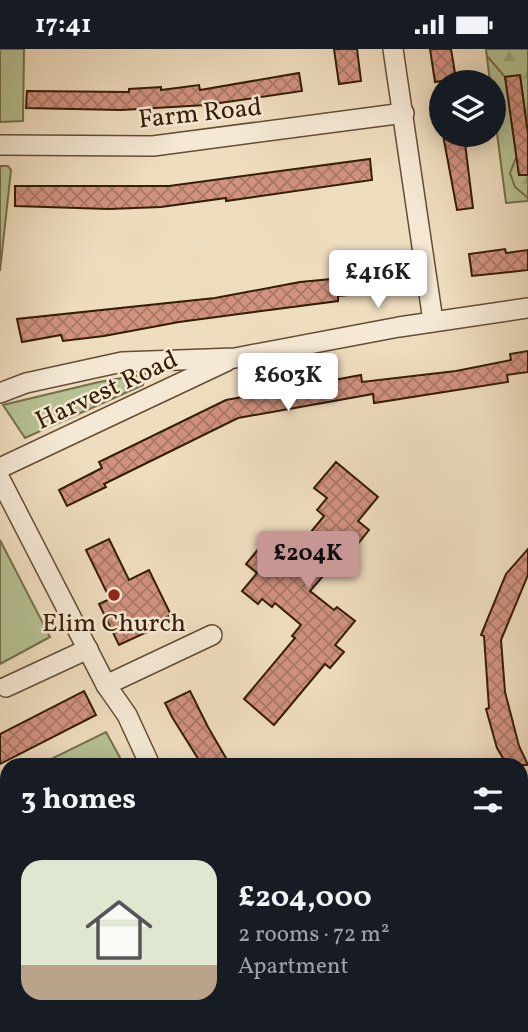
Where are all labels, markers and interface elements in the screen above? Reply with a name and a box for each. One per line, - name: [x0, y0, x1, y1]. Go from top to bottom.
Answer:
- text: 17:41: [35, 7, 91, 43]
- map controls: [429, 70, 506, 147]
- button: layers: [429, 70, 506, 147]
- street label: Farm Road: [137, 90, 264, 138]
- pin: £416K: [329, 251, 427, 310]
- text: £416K: [345, 257, 411, 289]
- street label: Harvest Road: [30, 342, 184, 440]
- pin: £603K: [239, 353, 337, 413]
- text: £603K: [254, 360, 322, 392]
- pin: £204K: [259, 531, 357, 591]
- text: £204K: [273, 538, 343, 570]
- marker: Elim Church: [106, 587, 122, 603]
- place label: Elim Church: [42, 606, 186, 642]
- text: 3 homes: [21, 779, 136, 821]
- icon: filters: [469, 781, 507, 819]
- text: £204,000: [238, 877, 372, 919]
- icon: home: [77, 888, 161, 972]
- text: 2 rooms · 72 m²: [238, 919, 389, 951]
- text: Apartment: [238, 951, 349, 983]

